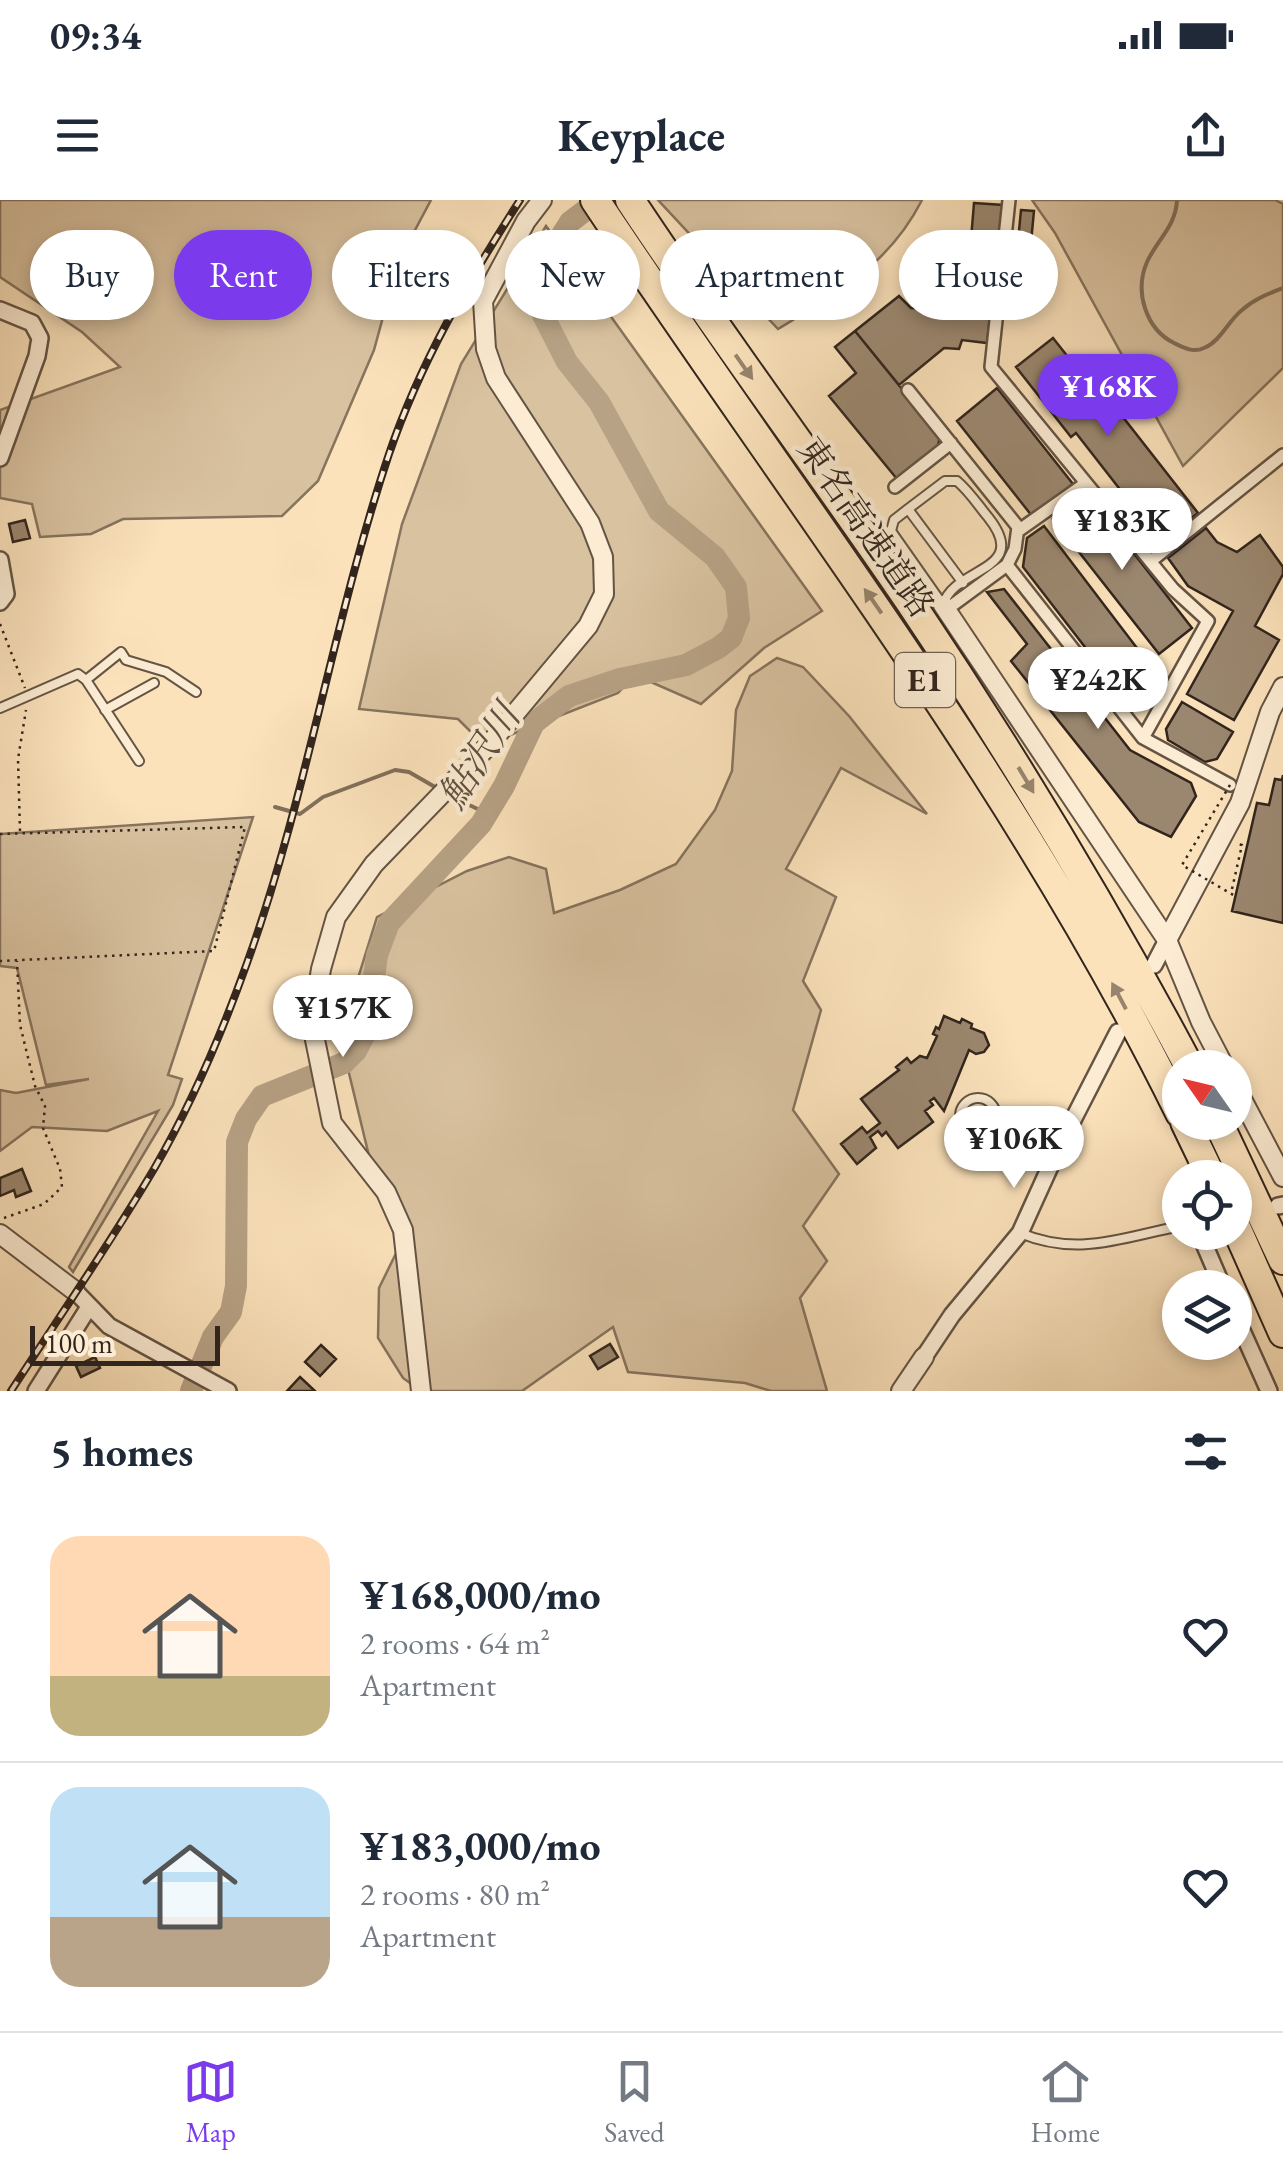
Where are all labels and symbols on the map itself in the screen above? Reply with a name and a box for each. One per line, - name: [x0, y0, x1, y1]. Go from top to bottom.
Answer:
- one-way arrow: [734, 353, 753, 380]
- pin: ¥168K: [1038, 354, 1178, 439]
- street label: 東名高速道路: [788, 428, 945, 626]
- pin: ¥183K: [1052, 488, 1192, 573]
- one-way arrow: [864, 588, 883, 615]
- pin: ¥242K: [1028, 647, 1168, 732]
- road number: E1: [895, 653, 955, 707]
- water label: 鮎沢川: [427, 691, 532, 817]
- one-way arrow: [1017, 766, 1034, 794]
- pin: ¥157K: [273, 975, 413, 1060]
- one-way arrow: [1110, 981, 1127, 1010]
- north arrow: [1162, 1050, 1252, 1140]
- pin: ¥106K: [944, 1106, 1084, 1191]
- scale bar: [30, 1321, 220, 1366]

